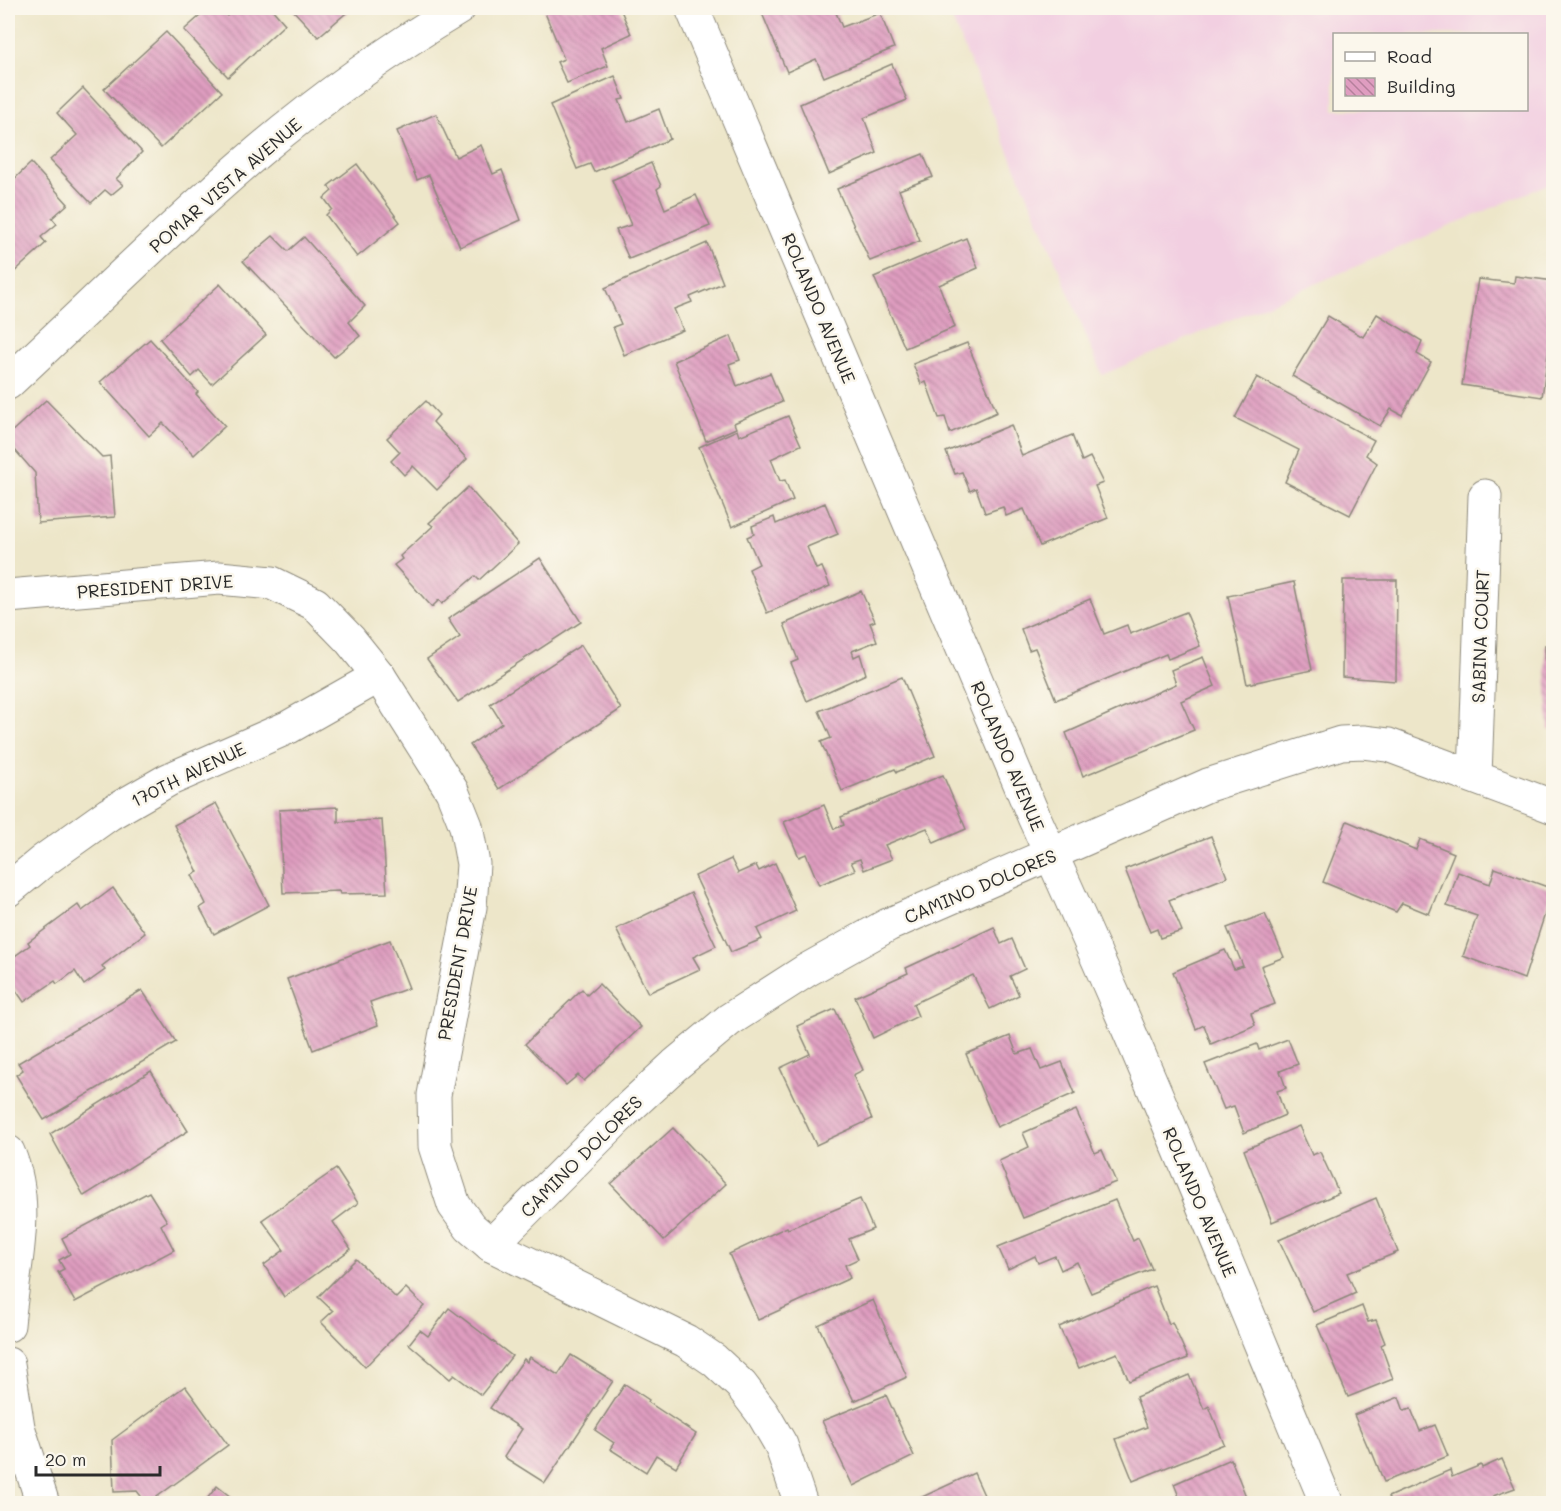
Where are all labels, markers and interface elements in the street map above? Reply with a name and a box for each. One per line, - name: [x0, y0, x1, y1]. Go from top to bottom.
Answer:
- legend: [1333, 33, 1528, 111]
- text: Road: [1387, 44, 1432, 68]
- text: Building: [1387, 74, 1455, 98]
- street label: POMAR VISTA AVENUE: [144, 112, 306, 258]
- street label: ROLANDO AVENUE: [777, 229, 861, 387]
- street label: PRESIDENT DRIVE: [76, 569, 234, 603]
- street label: SABINA COURT: [1466, 569, 1494, 703]
- street label: ROLANDO AVENUE: [966, 677, 1050, 835]
- street label: 170TH AVENUE: [127, 736, 249, 812]
- street label: CAMINO DOLORES: [900, 843, 1060, 929]
- street label: PRESIDENT DRIVE: [432, 884, 482, 1042]
- street label: CAMINO DOLORES: [515, 1090, 647, 1222]
- street label: ROLANDO AVENUE: [1158, 1123, 1242, 1281]
- scale bar: [36, 1439, 160, 1477]
- text: 20 m: [45, 1447, 86, 1471]

